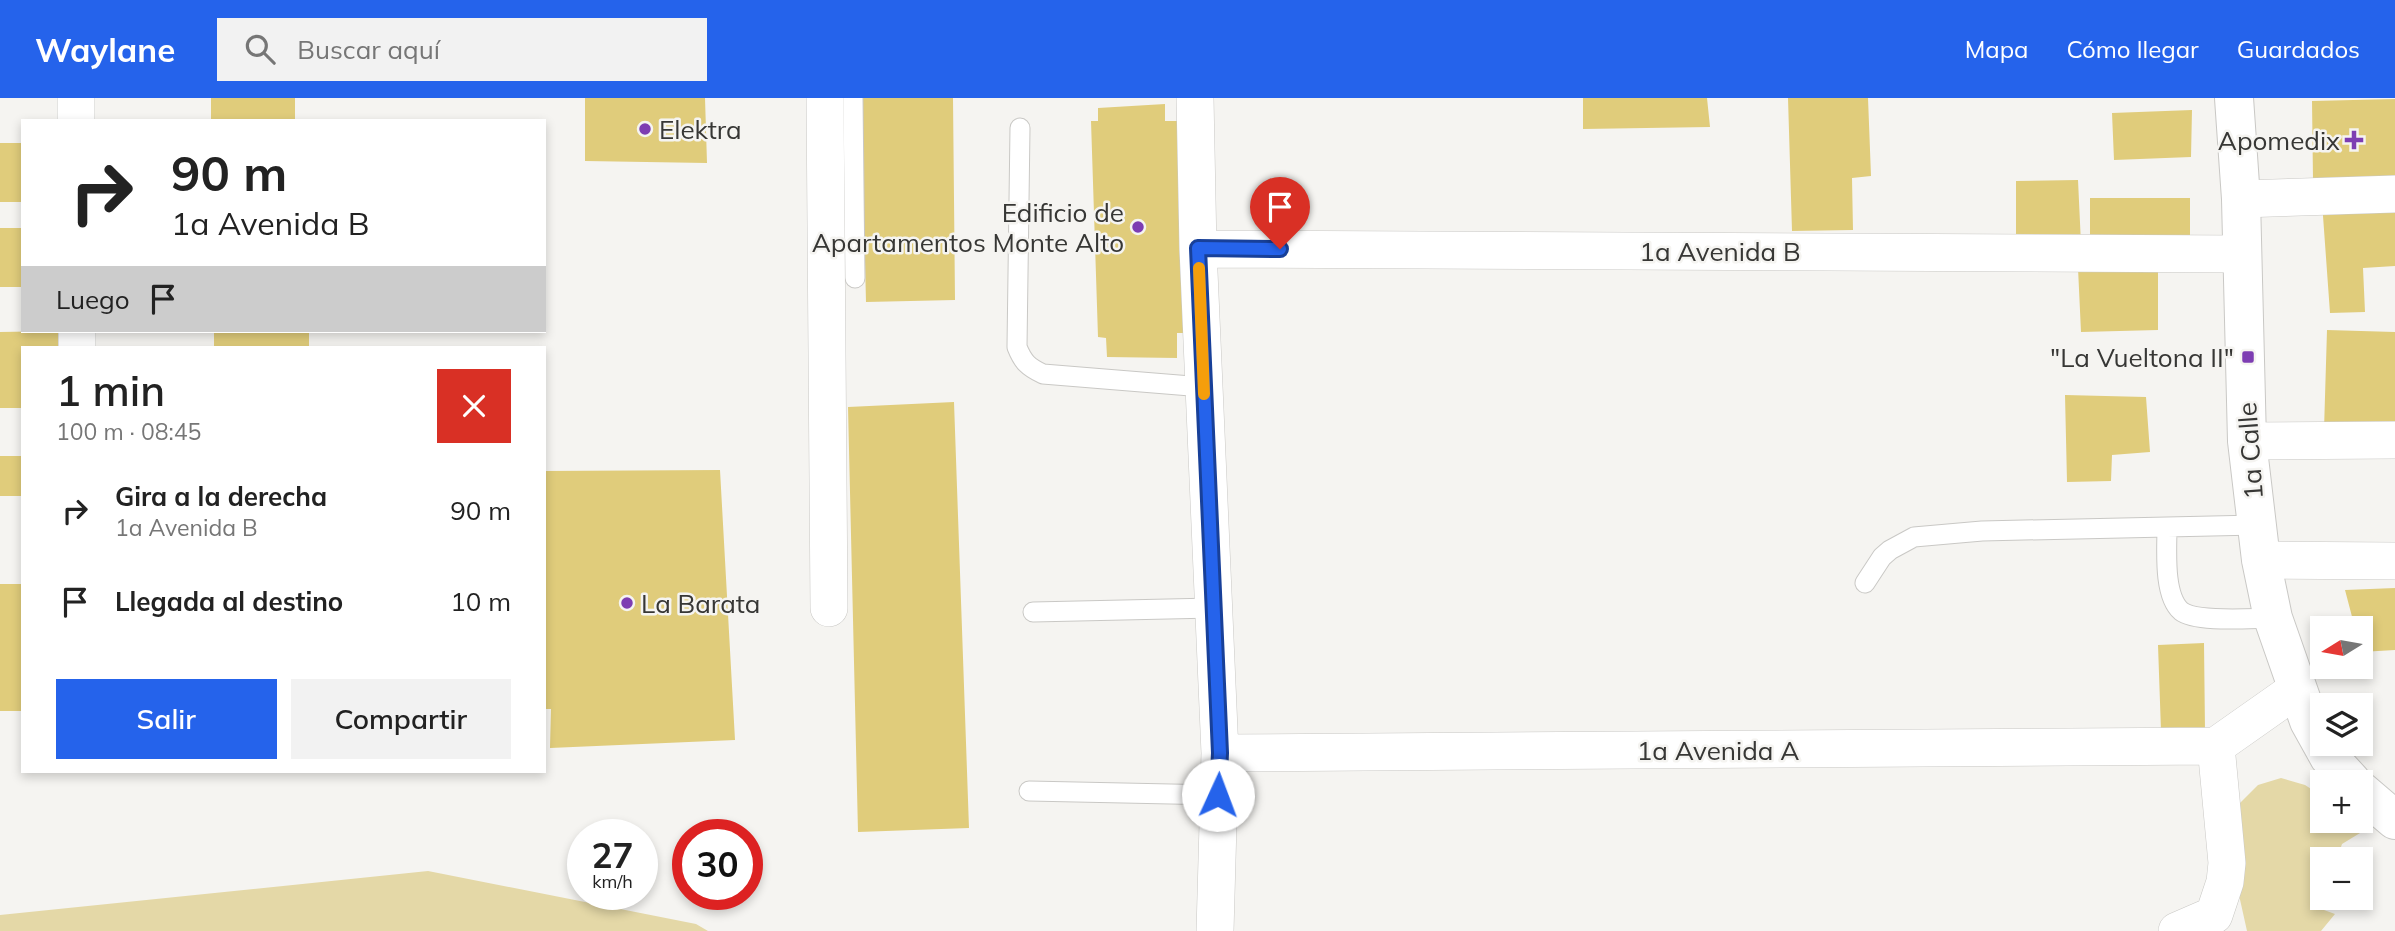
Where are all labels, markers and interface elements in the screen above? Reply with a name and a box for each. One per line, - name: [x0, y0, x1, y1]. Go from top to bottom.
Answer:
- search box: [217, 18, 707, 81]
- text: Waylane: [35, 29, 175, 70]
- icon: search: [241, 30, 279, 68]
- text: Buscar aquí: [297, 33, 440, 66]
- text: Mapa: [1965, 34, 2028, 64]
- text: Cómo llegar: [2066, 34, 2199, 64]
- text: Guardados: [2237, 34, 2360, 64]
- place label: Elektra: [659, 113, 742, 146]
- marker: Elektra: [637, 121, 653, 137]
- place label: Apomedix: [2218, 124, 2340, 157]
- marker: Apomedix: [2346, 132, 2362, 148]
- text: 90 m: [171, 142, 287, 203]
- icon: right: [56, 147, 147, 238]
- pin: [1250, 177, 1310, 249]
- icon: arrive: [1261, 188, 1299, 226]
- place label: Edificio de Apartamentos Monte Alto: [812, 196, 1124, 259]
- text: 1a Avenida B: [171, 203, 369, 243]
- marker: Edificio de Apartamentos Monte Alto: [1130, 219, 1146, 235]
- street label: 1a Avenida B: [1639, 235, 1801, 268]
- icon: arrive: [144, 280, 182, 318]
- text: Luego: [56, 283, 130, 316]
- place label: "La Vueltona II": [2050, 341, 2234, 374]
- marker: "La Vueltona II": [2240, 349, 2256, 365]
- text: 1 min: [56, 364, 165, 417]
- button: close: [437, 369, 511, 443]
- street label: 1a Calle: [2230, 401, 2270, 501]
- text: 100 m · 08:45: [56, 417, 201, 446]
- text: Gira a la derecha: [115, 480, 327, 513]
- icon: right: [56, 492, 94, 530]
- text: 90 m: [450, 494, 511, 527]
- text: 1a Avenida B: [115, 513, 258, 542]
- icon: arrive: [56, 583, 94, 621]
- text: Llegada al destino: [115, 585, 343, 618]
- text: 10 m: [450, 585, 511, 618]
- place label: La Barata: [641, 587, 760, 620]
- marker: La Barata: [619, 595, 635, 611]
- north arrow: [2310, 616, 2373, 679]
- map controls: [2310, 616, 2373, 910]
- button: Salir: [56, 679, 277, 759]
- button: Compartir: [291, 679, 511, 759]
- button: layers: [2310, 693, 2373, 756]
- street label: 1a Avenida A: [1637, 734, 1799, 767]
- position arrow: [1181, 758, 1255, 832]
- button: +: [2310, 770, 2373, 833]
- speed limit sign: 30: [672, 819, 763, 910]
- text: 27: [591, 833, 634, 877]
- button: −: [2310, 847, 2373, 910]
- text: km/h: [592, 870, 633, 893]

